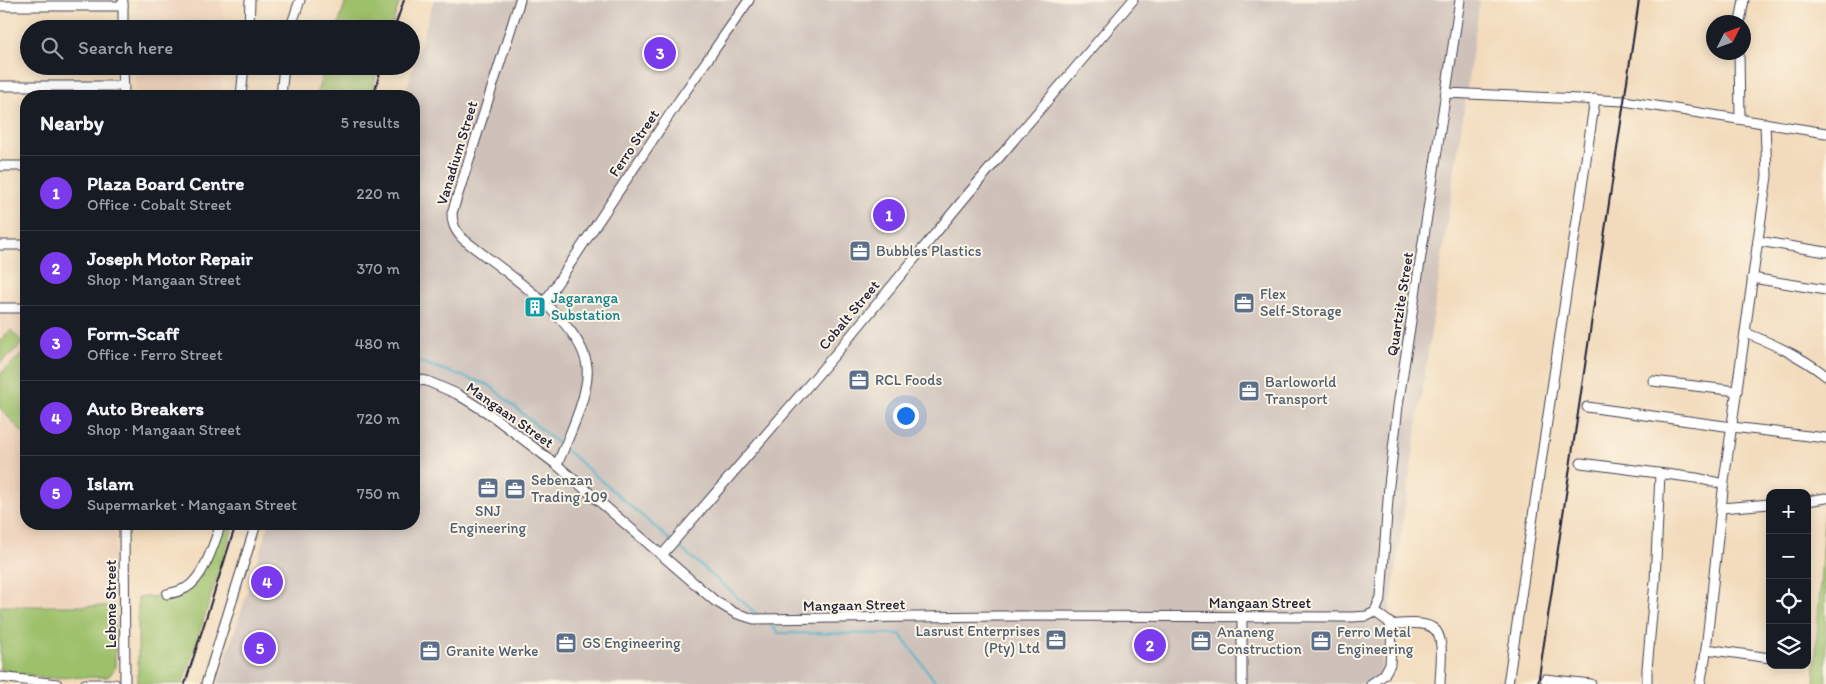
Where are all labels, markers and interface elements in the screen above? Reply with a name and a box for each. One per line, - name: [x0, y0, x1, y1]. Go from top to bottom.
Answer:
- north arrow: [1706, 15, 1751, 60]
- search box: [20, 20, 420, 75]
- icon: search: [38, 34, 66, 62]
- pin: 3: [644, 34, 676, 72]
- text: Search here: [78, 36, 173, 59]
- street label: Vanadium Street: [433, 99, 481, 207]
- street label: Ferro Street: [605, 106, 663, 180]
- text: Nearby: [40, 110, 104, 135]
- text: 5 results: [340, 113, 400, 132]
- text: Plaza Board Centre: [87, 172, 244, 195]
- text: 1: [52, 184, 60, 203]
- text: 220 m: [356, 184, 400, 203]
- text: Office · Cobalt Street: [87, 195, 232, 214]
- pin: 1: [873, 196, 905, 234]
- office icon: Bubbles Plastics: [848, 239, 872, 263]
- place label: Bubbles Plastics: [876, 242, 982, 260]
- text: Joseph Motor Repair: [87, 247, 253, 270]
- street label: Quartzite Street: [1383, 250, 1417, 357]
- text: 2: [52, 259, 60, 278]
- text: 370 m: [356, 259, 400, 278]
- text: Shop · Mangaan Street: [87, 270, 241, 289]
- street label: Cobalt Street: [815, 276, 884, 354]
- place label: Flex Self-Storage: [1260, 285, 1342, 320]
- place label: Jagaranga Substation: [551, 289, 620, 324]
- office icon: Flex Self-Storage: [1232, 291, 1256, 315]
- building icon: Jagaranga Substation: [523, 295, 547, 319]
- text: Form-Scaff: [87, 322, 179, 345]
- text: 3: [52, 334, 60, 353]
- text: 480 m: [355, 334, 400, 353]
- text: Office · Ferro Street: [87, 345, 223, 364]
- office icon: RCL Foods: [847, 368, 871, 392]
- place label: RCL Foods: [875, 371, 942, 389]
- place label: Barloworld Transport: [1265, 373, 1337, 408]
- street label: Mangaan Street: [463, 378, 557, 452]
- office icon: Barloworld Transport: [1237, 379, 1261, 403]
- text: Auto Breakers: [87, 397, 204, 420]
- your location: [893, 403, 919, 429]
- text: 4: [51, 409, 61, 428]
- text: 720 m: [357, 409, 400, 428]
- text: Shop · Mangaan Street: [87, 420, 241, 439]
- place label: Sebenzan Trading 109: [531, 471, 608, 506]
- text: Islam: [87, 472, 134, 495]
- office icon: SNJ Engineering: [476, 476, 500, 500]
- office icon: Sebenzan Trading 109: [503, 477, 527, 501]
- text: 5: [52, 484, 60, 503]
- text: 750 m: [357, 484, 400, 503]
- map controls: [1766, 489, 1811, 669]
- button: +: [1766, 489, 1811, 534]
- text: Supermarket · Mangaan Street: [87, 495, 297, 514]
- place label: SNJ Engineering: [450, 502, 527, 537]
- button: −: [1766, 534, 1811, 579]
- street label: Lebone Street: [102, 559, 120, 648]
- pin: 4: [251, 563, 283, 601]
- button: locate: [1766, 579, 1811, 624]
- street label: Mangaan Street: [1209, 594, 1312, 612]
- street label: Mangaan Street: [803, 595, 906, 615]
- place label: Lasrust Enterprises (Pty) Ltd: [916, 622, 1041, 657]
- place label: Ananeng Construction: [1217, 623, 1302, 658]
- place label: Ferro Metal Engineering: [1337, 623, 1414, 658]
- button: layers: [1766, 624, 1811, 669]
- pin: 2: [1134, 626, 1166, 664]
- office icon: Lasrust Enterprises (Pty) Ltd: [1044, 628, 1068, 652]
- pin: 5: [244, 629, 276, 667]
- office icon: Ananeng Construction: [1189, 629, 1213, 653]
- office icon: Ferro Metal Engineering: [1309, 629, 1333, 653]
- office icon: GS Engineering: [554, 631, 578, 655]
- place label: GS Engineering: [582, 634, 681, 652]
- office icon: Granite Werke: [418, 639, 442, 663]
- place label: Granite Werke: [446, 642, 538, 660]

